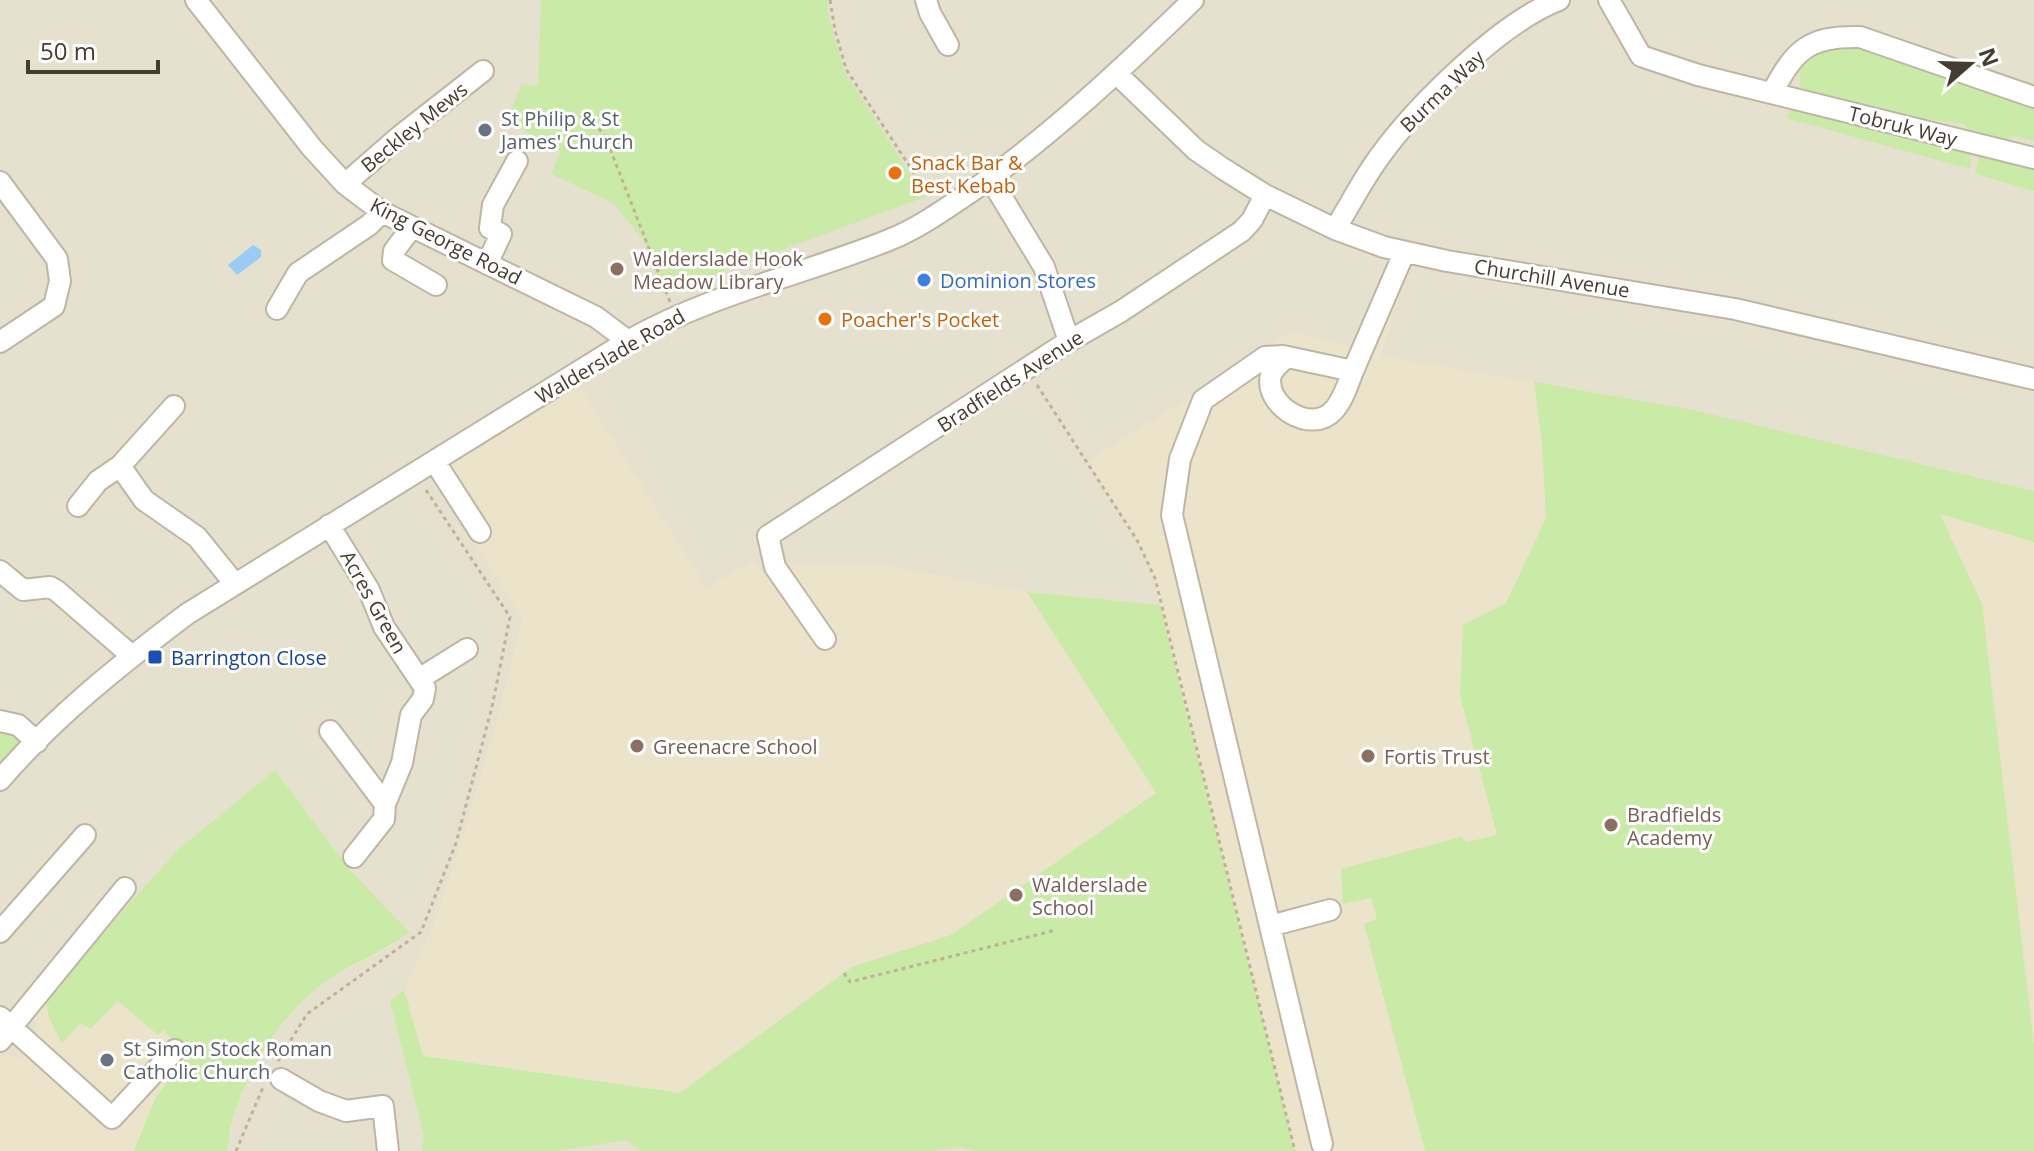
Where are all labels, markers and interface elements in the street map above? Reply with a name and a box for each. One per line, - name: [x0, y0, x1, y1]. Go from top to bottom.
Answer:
- scale bar: [28, 24, 158, 74]
- north arrow: [1930, 24, 2010, 104]
- text: 50 m: [40, 34, 96, 67]
- street label: Burma Way: [1394, 43, 1491, 138]
- text: N: [1973, 43, 2007, 70]
- street label: Beckley Mews: [355, 76, 473, 178]
- street label: Tobruk Way: [1846, 99, 1961, 153]
- place label: St Philip & St James' Church: [499, 105, 634, 155]
- marker: St Philip & St James' Church: [476, 121, 494, 139]
- place label: Snack Bar & Best Kebab: [911, 149, 1023, 199]
- marker: Snack Bar & Best Kebab: [886, 164, 904, 182]
- street label: King George Road: [366, 191, 526, 291]
- place label: Walderslade Hook Meadow Library: [633, 245, 803, 295]
- street label: Churchill Avenue: [1472, 252, 1632, 304]
- marker: Walderslade Hook Meadow Library: [608, 260, 626, 278]
- place label: Dominion Stores: [940, 267, 1096, 294]
- marker: Dominion Stores: [915, 271, 933, 289]
- street label: Walderslade Road: [530, 302, 690, 410]
- place label: Poacher's Pocket: [841, 306, 999, 333]
- marker: Poacher's Pocket: [816, 310, 834, 328]
- street label: Bradfields Avenue: [932, 324, 1088, 438]
- street label: Acres Green: [335, 546, 413, 658]
- place label: Barrington Close: [171, 644, 327, 671]
- marker: Barrington Close: [146, 648, 164, 666]
- place label: Greenacre School: [653, 733, 818, 760]
- marker: Greenacre School: [628, 737, 646, 755]
- place label: Fortis Trust: [1384, 743, 1490, 770]
- marker: Fortis Trust: [1359, 747, 1377, 765]
- place label: Bradfields Academy: [1627, 801, 1721, 851]
- marker: Bradfields Academy: [1602, 816, 1620, 834]
- place label: Walderslade School: [1032, 871, 1147, 921]
- marker: Walderslade School: [1007, 886, 1025, 904]
- place label: St Simon Stock Roman Catholic Church: [123, 1035, 332, 1085]
- marker: St Simon Stock Roman Catholic Church: [98, 1051, 116, 1069]

